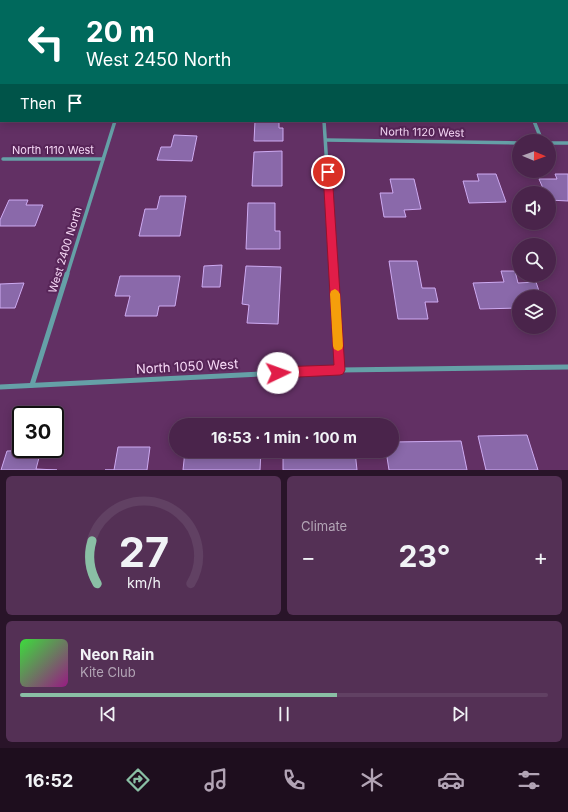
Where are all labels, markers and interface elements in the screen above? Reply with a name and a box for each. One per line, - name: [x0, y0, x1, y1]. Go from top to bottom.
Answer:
- text: 20 m: [86, 15, 155, 49]
- icon: left: [20, 16, 72, 68]
- text: West 2450 North: [86, 49, 231, 70]
- icon: arrive: [64, 92, 86, 114]
- text: Then: [20, 94, 56, 113]
- street label: North 1120 West: [380, 124, 465, 140]
- north arrow: [512, 134, 556, 178]
- map controls: [512, 134, 556, 334]
- street label: North 1110 West: [12, 143, 94, 157]
- pin: [311, 155, 345, 189]
- icon: arrive: [317, 161, 339, 183]
- button: sound: [512, 186, 556, 230]
- street label: West 2400 North: [45, 205, 85, 295]
- button: search: [512, 238, 556, 282]
- button: layers: [512, 290, 556, 334]
- position arrow: [257, 352, 299, 394]
- street label: North 1050 West: [135, 355, 239, 377]
- speed limit sign: 30: [12, 406, 64, 458]
- text: 16:53 · 1 min · 100 m: [211, 428, 357, 447]
- text: Climate: [301, 518, 347, 534]
- text: 27: [118, 526, 169, 576]
- text: 23°: [399, 538, 450, 574]
- text: −: [301, 544, 316, 570]
- text: +: [533, 544, 548, 570]
- text: km/h: [127, 573, 160, 590]
- text: Neon Rain: [80, 645, 154, 664]
- text: Kite Club: [80, 664, 136, 680]
- icon: previous: [97, 703, 119, 725]
- icon: pause: [273, 703, 295, 725]
- icon: next: [449, 703, 471, 725]
- icon: directions: [124, 766, 152, 794]
- icon: music: [202, 766, 230, 794]
- icon: phone: [280, 766, 308, 794]
- icon: climate: [358, 766, 386, 794]
- icon: car: [437, 766, 465, 794]
- icon: filters: [515, 766, 543, 794]
- text: 16:52: [25, 770, 73, 791]

